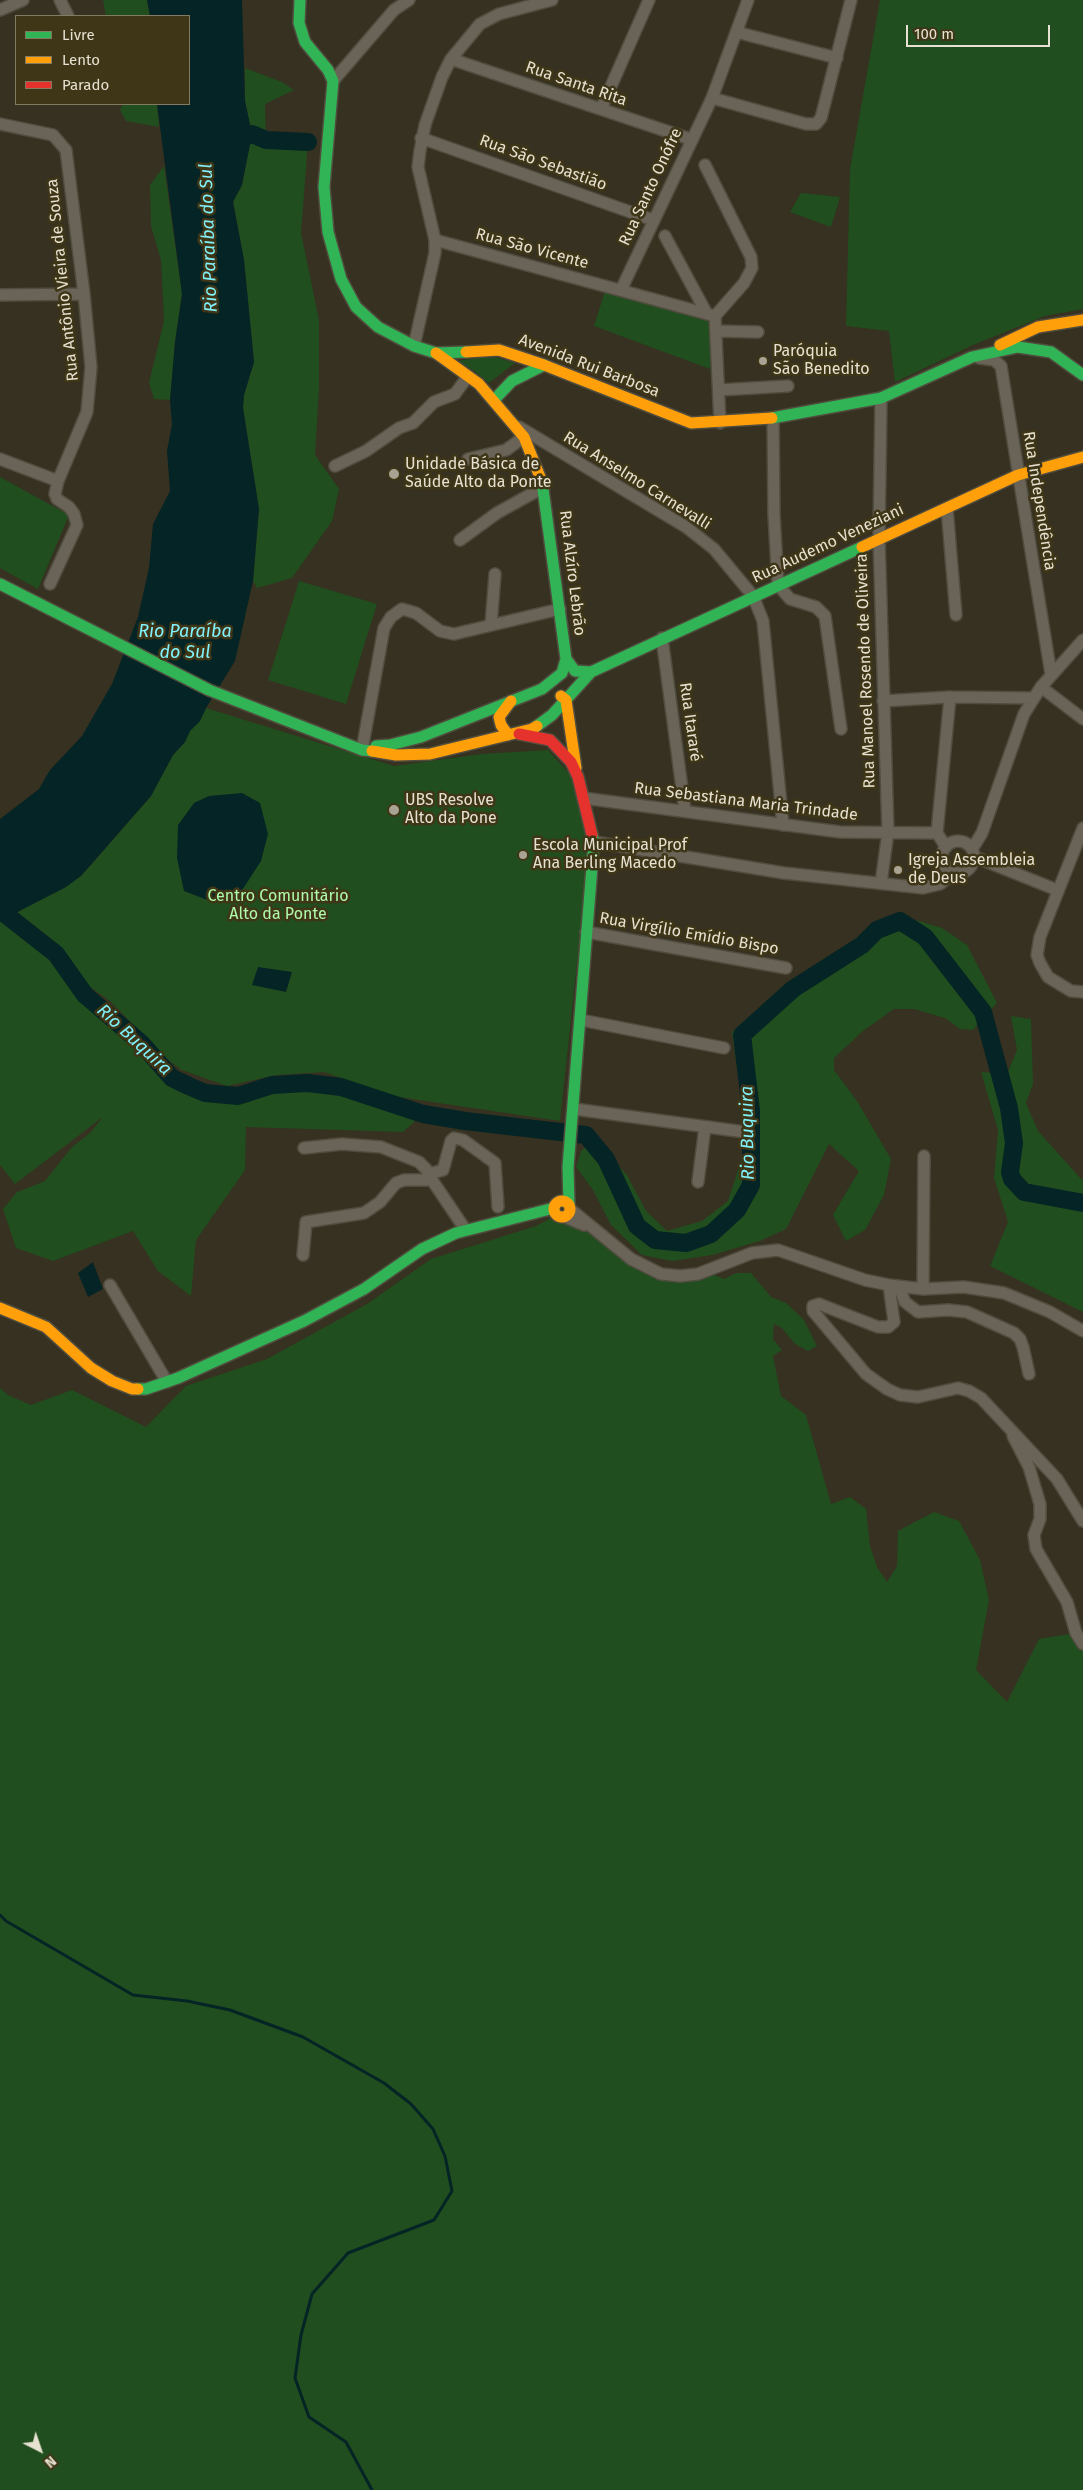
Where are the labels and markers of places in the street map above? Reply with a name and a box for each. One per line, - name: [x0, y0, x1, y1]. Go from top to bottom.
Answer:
- place label: Paróquia São Benedito: [773, 342, 870, 380]
- marker: Paróquia São Benedito: [757, 355, 769, 367]
- place label: Unidade Básica de Saúde Alto da Ponte: [405, 455, 552, 493]
- marker: Unidade Básica de Saúde Alto da Ponte: [387, 467, 401, 481]
- place label: UBS Resolve Alto da Pone: [405, 791, 497, 829]
- marker: UBS Resolve Alto da Pone: [387, 803, 401, 817]
- place label: Escola Municipal Prof Ana Berling Macedo: [533, 836, 687, 874]
- marker: Escola Municipal Prof Ana Berling Macedo: [517, 849, 529, 861]
- place label: Igreja Assembleia de Deus: [908, 851, 1035, 889]
- marker: Igreja Assembleia de Deus: [892, 864, 904, 876]

